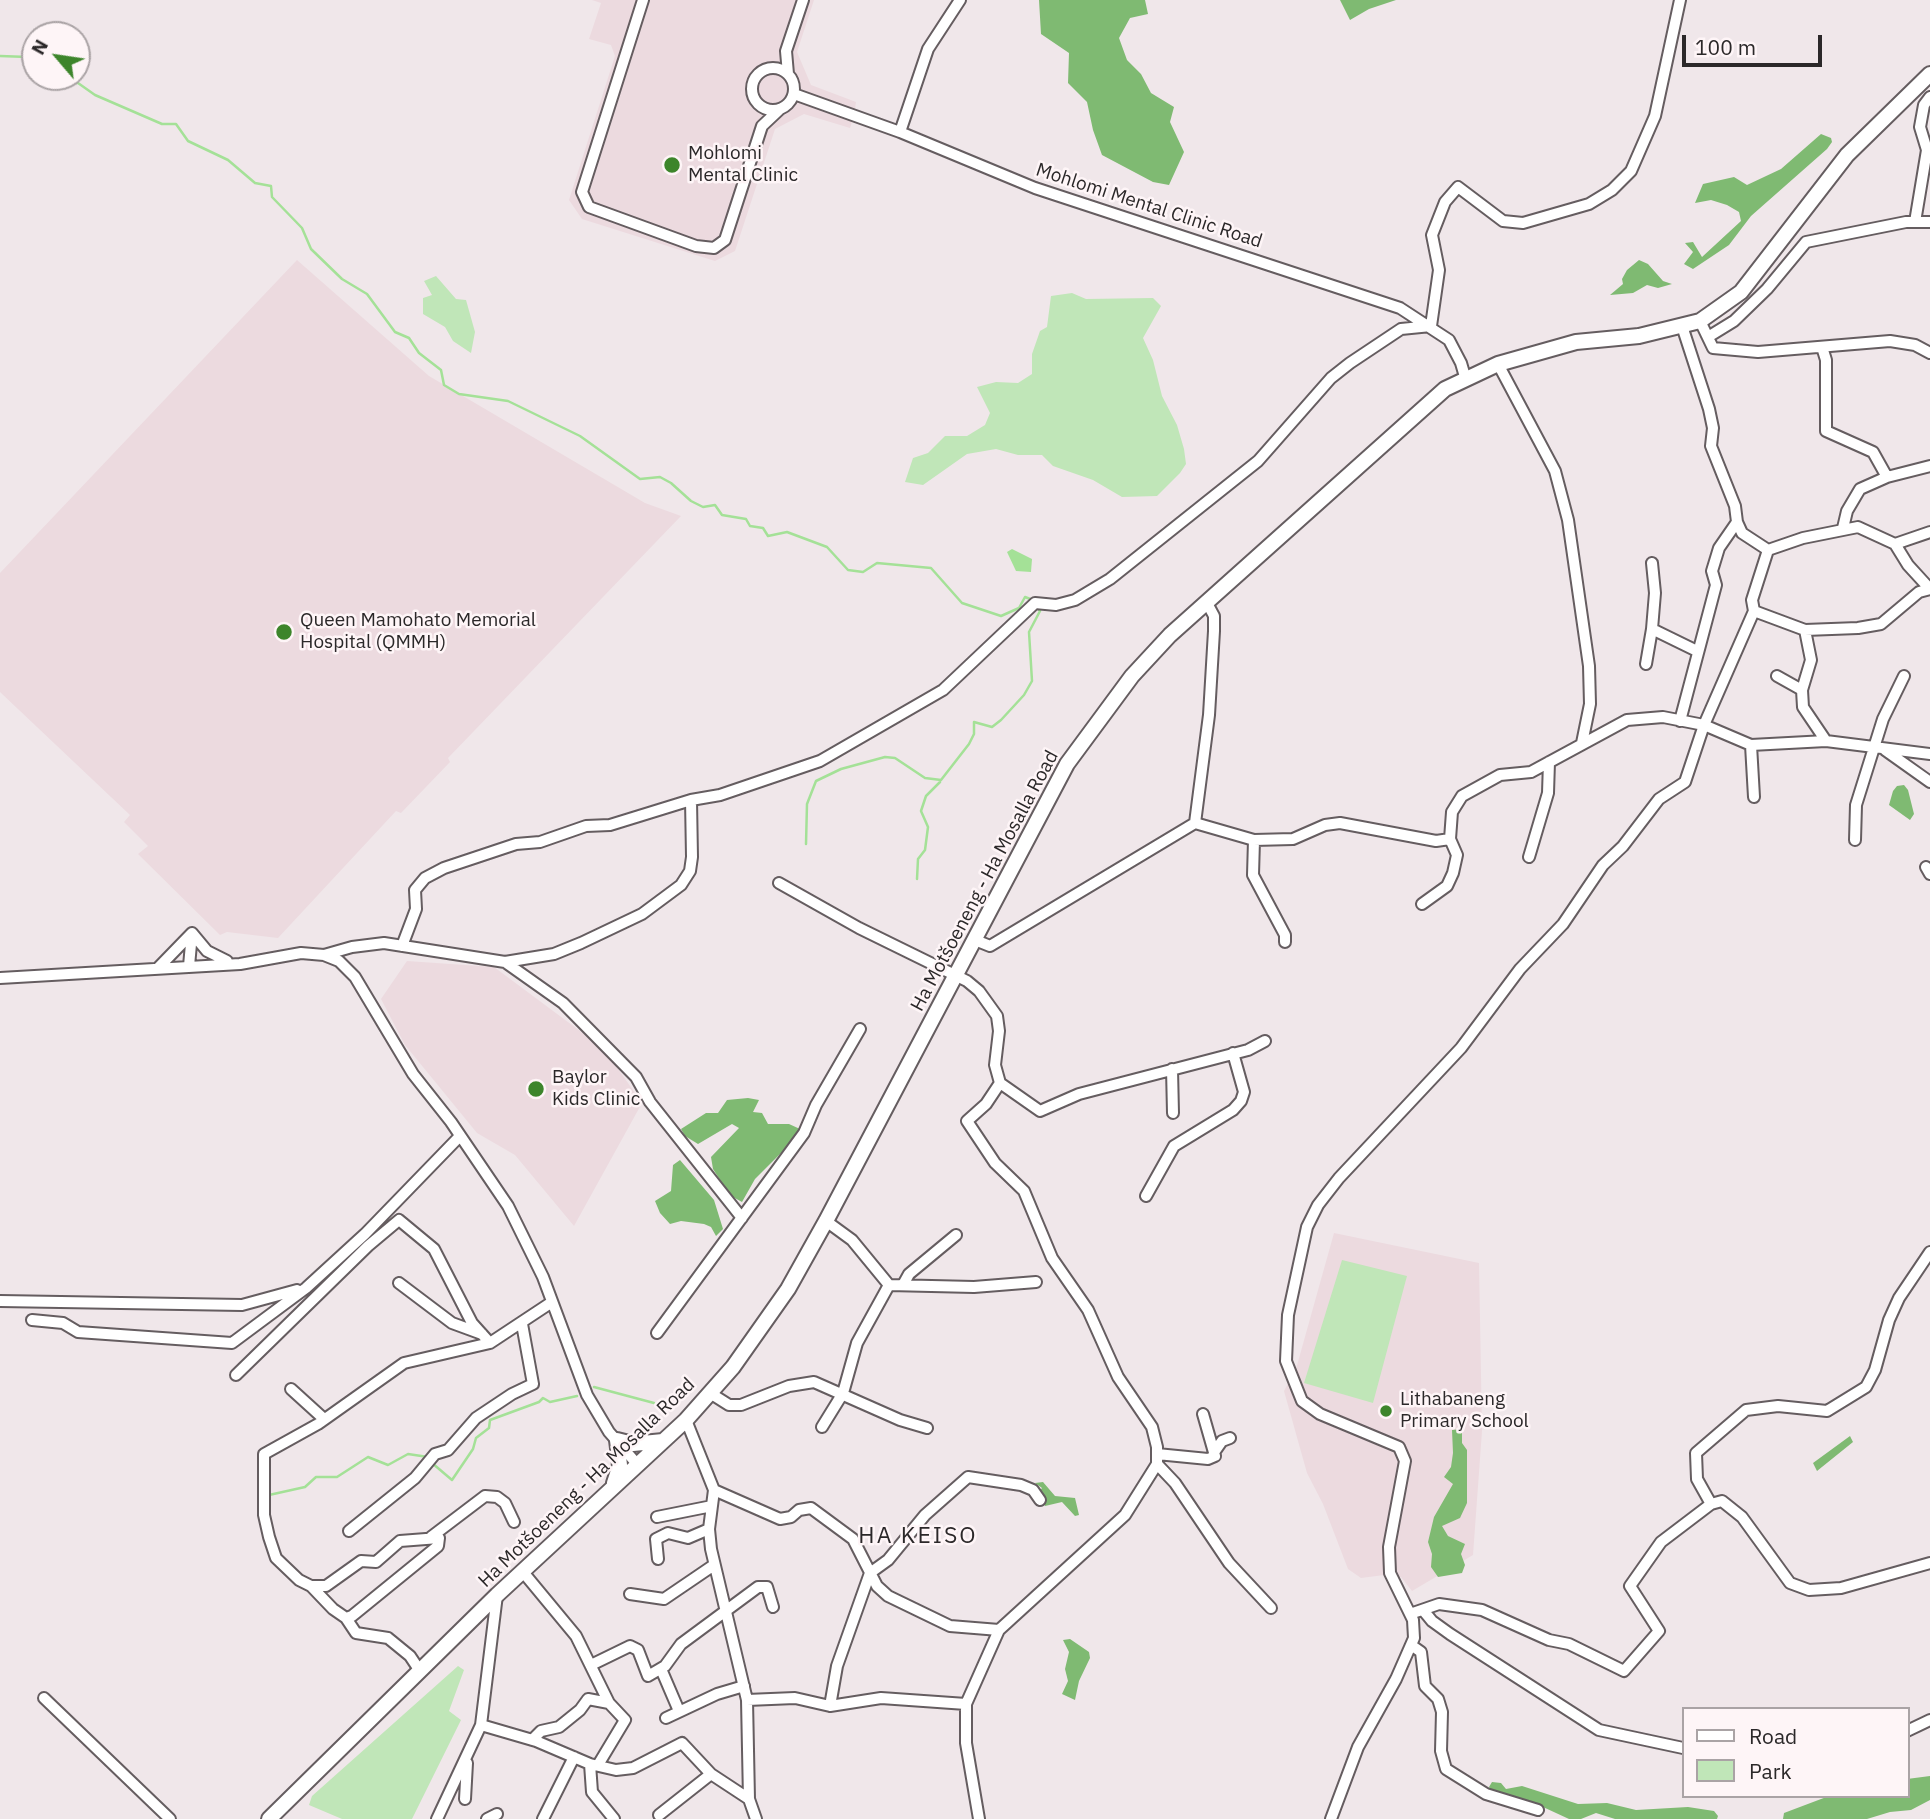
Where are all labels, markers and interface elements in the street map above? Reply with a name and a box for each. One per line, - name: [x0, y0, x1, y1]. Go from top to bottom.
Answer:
- north arrow: [21, 21, 91, 91]
- scale bar: [1685, 21, 1825, 65]
- text: 100 m: [1695, 33, 1756, 61]
- text: N: [26, 35, 53, 59]
- place label: Mohlomi Mental Clinic: [688, 143, 798, 187]
- marker: Mohlomi Mental Clinic: [662, 155, 682, 175]
- street label: Mohlomi Mental Clinic Road: [1033, 159, 1265, 253]
- place label: Queen Mamohato Memorial Hospital (QMMH): [300, 610, 536, 654]
- marker: Queen Mamohato Memorial Hospital (QMMH): [274, 622, 294, 642]
- street label: Ha Motšoeneng - Ha Mosalla Road: [906, 747, 1064, 1015]
- place label: Baylor Kids Clinic: [552, 1067, 640, 1111]
- marker: Baylor Kids Clinic: [526, 1079, 546, 1099]
- street label: Ha Motšoeneng - Ha Mosalla Road: [474, 1373, 700, 1593]
- place label: Lithabaneng Primary School: [1400, 1389, 1529, 1433]
- marker: Lithabaneng Primary School: [1378, 1403, 1394, 1419]
- district label: HA KEISO: [859, 1522, 977, 1550]
- legend: [1682, 1707, 1909, 1798]
- text: Road: [1749, 1722, 1797, 1750]
- text: Park: [1749, 1757, 1792, 1785]

